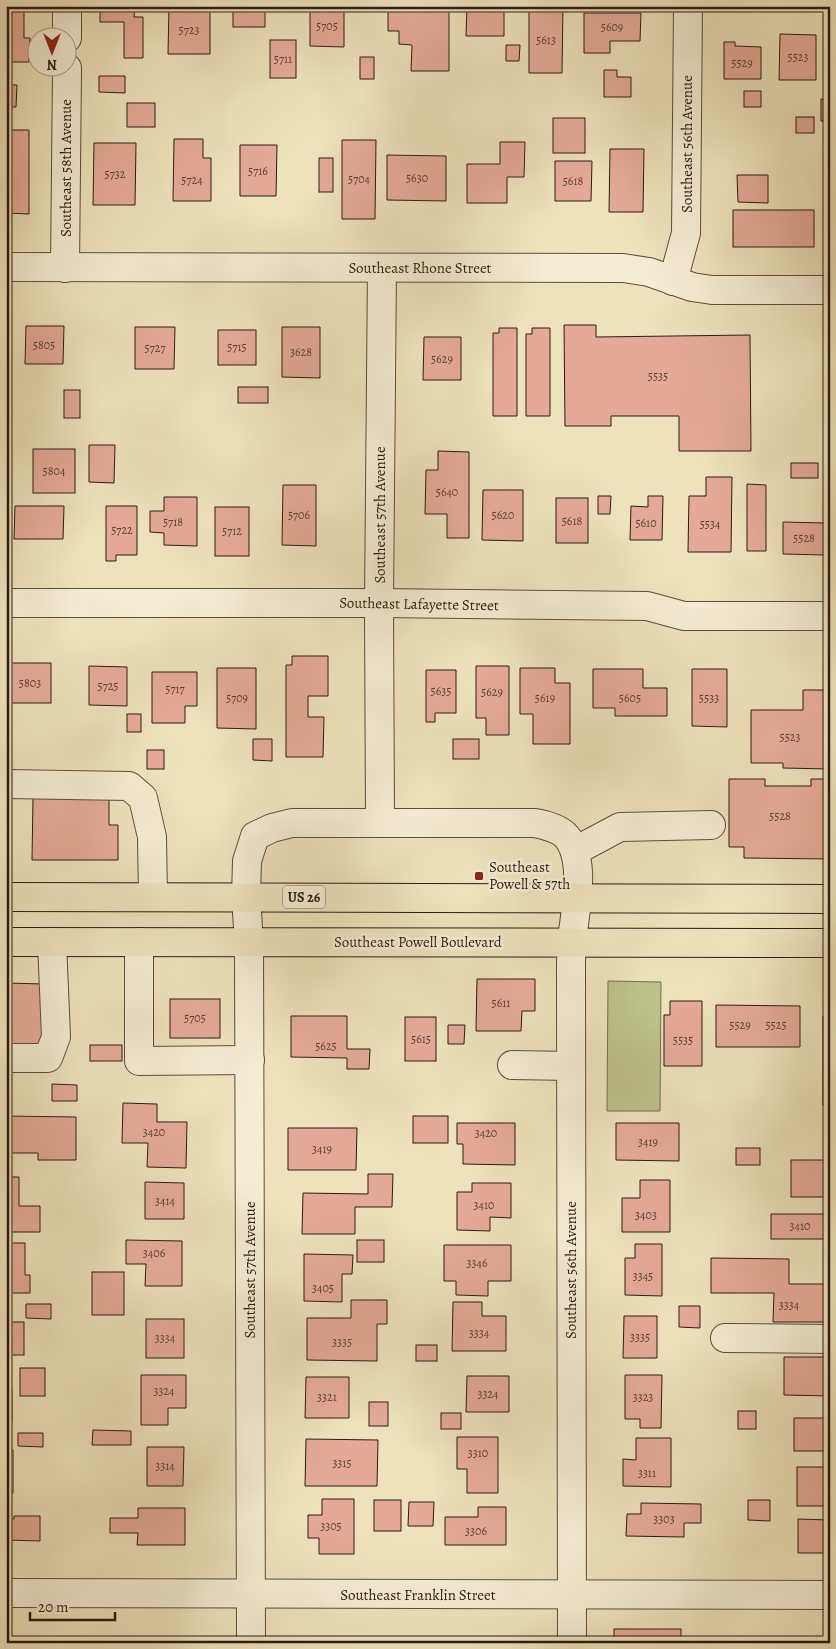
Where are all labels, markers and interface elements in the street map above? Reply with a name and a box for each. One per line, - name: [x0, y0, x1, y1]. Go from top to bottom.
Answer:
- house number: 5705: [316, 18, 338, 34]
- house number: 5609: [601, 19, 623, 35]
- house number: 5723: [179, 22, 199, 38]
- north arrow: [28, 28, 78, 78]
- house number: 5613: [536, 32, 556, 48]
- house number: 5523: [787, 49, 809, 65]
- house number: 5711: [274, 51, 292, 67]
- text: N: [47, 55, 57, 74]
- house number: 5529: [731, 55, 753, 71]
- street label: Southeast 56th Avenue: [677, 75, 697, 213]
- street label: Southeast 58th Avenue: [56, 99, 76, 237]
- house number: 5716: [248, 163, 268, 179]
- house number: 5732: [105, 166, 126, 182]
- house number: 5630: [406, 170, 428, 186]
- house number: 5704: [348, 171, 371, 187]
- house number: 5724: [181, 172, 203, 188]
- house number: 5618: [563, 173, 583, 189]
- street label: Southeast Rhone Street: [348, 258, 492, 278]
- house number: 5805: [33, 337, 55, 353]
- house number: 5715: [227, 339, 247, 355]
- house number: 5727: [145, 340, 166, 356]
- house number: 3628: [290, 344, 312, 360]
- house number: 5629: [431, 351, 453, 367]
- house number: 5535: [648, 368, 668, 384]
- street label: Southeast 57th Avenue: [370, 446, 390, 584]
- house number: 5804: [43, 463, 66, 479]
- house number: 5640: [436, 484, 458, 500]
- house number: 5706: [288, 507, 311, 523]
- house number: 5620: [492, 507, 514, 523]
- house number: 5618: [562, 513, 582, 529]
- house number: 5718: [163, 514, 183, 530]
- house number: 5610: [635, 515, 657, 531]
- house number: 5534: [700, 516, 721, 532]
- house number: 5722: [111, 522, 133, 538]
- house number: 5712: [222, 523, 242, 539]
- house number: 5528: [793, 530, 815, 546]
- street label: Southeast Lafayette Street: [339, 593, 499, 615]
- house number: 5803: [19, 675, 41, 691]
- house number: 5725: [97, 678, 119, 694]
- house number: 5717: [165, 681, 186, 697]
- house number: 5635: [431, 683, 451, 699]
- house number: 5629: [481, 684, 503, 700]
- house number: 5709: [226, 690, 248, 706]
- house number: 5619: [535, 690, 555, 706]
- house number: 5605: [619, 690, 641, 706]
- house number: 5533: [699, 690, 719, 706]
- house number: 5523: [779, 729, 801, 745]
- house number: 5528: [769, 808, 791, 824]
- place label: Southeast Powell & 57th: [489, 857, 570, 894]
- marker: Southeast Powell & 57th: [473, 870, 485, 882]
- road number: US 26: [283, 886, 325, 909]
- street label: Southeast Powell Boulevard: [334, 932, 503, 952]
- house number: 5611: [492, 995, 510, 1011]
- house number: 5705: [184, 1010, 206, 1026]
- house number: 5529: [729, 1017, 751, 1033]
- house number: 5525: [765, 1017, 787, 1033]
- house number: 5615: [411, 1031, 431, 1047]
- house number: 5535: [673, 1032, 693, 1048]
- house number: 5625: [315, 1038, 337, 1054]
- house number: 3420: [143, 1124, 165, 1140]
- house number: 3420: [475, 1125, 497, 1141]
- house number: 3419: [638, 1134, 658, 1150]
- house number: 3419: [312, 1141, 332, 1157]
- house number: 3414: [155, 1193, 176, 1209]
- house number: 3410: [474, 1197, 494, 1213]
- street label: Southeast 57th Avenue: [240, 1201, 260, 1339]
- street label: Southeast 56th Avenue: [561, 1201, 581, 1339]
- house number: 3403: [635, 1207, 657, 1223]
- house number: 3410: [790, 1218, 810, 1234]
- house number: 3406: [143, 1245, 166, 1261]
- house number: 3346: [467, 1255, 488, 1271]
- house number: 3345: [633, 1268, 653, 1284]
- house number: 3405: [312, 1280, 334, 1296]
- house number: 3334: [779, 1297, 800, 1313]
- house number: 3334: [469, 1325, 490, 1341]
- house number: 3335: [630, 1329, 650, 1345]
- house number: 3334: [155, 1330, 176, 1346]
- house number: 3335: [332, 1334, 352, 1350]
- house number: 3324: [153, 1383, 175, 1399]
- house number: 3324: [477, 1386, 499, 1402]
- house number: 3321: [317, 1389, 337, 1405]
- house number: 3323: [633, 1389, 653, 1405]
- house number: 3310: [468, 1445, 488, 1461]
- house number: 3315: [332, 1455, 352, 1471]
- house number: 3314: [155, 1458, 175, 1474]
- house number: 3311: [638, 1465, 656, 1481]
- house number: 3303: [653, 1511, 675, 1527]
- house number: 3305: [320, 1518, 342, 1534]
- house number: 3306: [465, 1523, 487, 1539]
- street label: Southeast Franklin Street: [340, 1585, 496, 1605]
- scale bar: [30, 1589, 115, 1621]
- text: 20 m: [38, 1597, 69, 1617]

